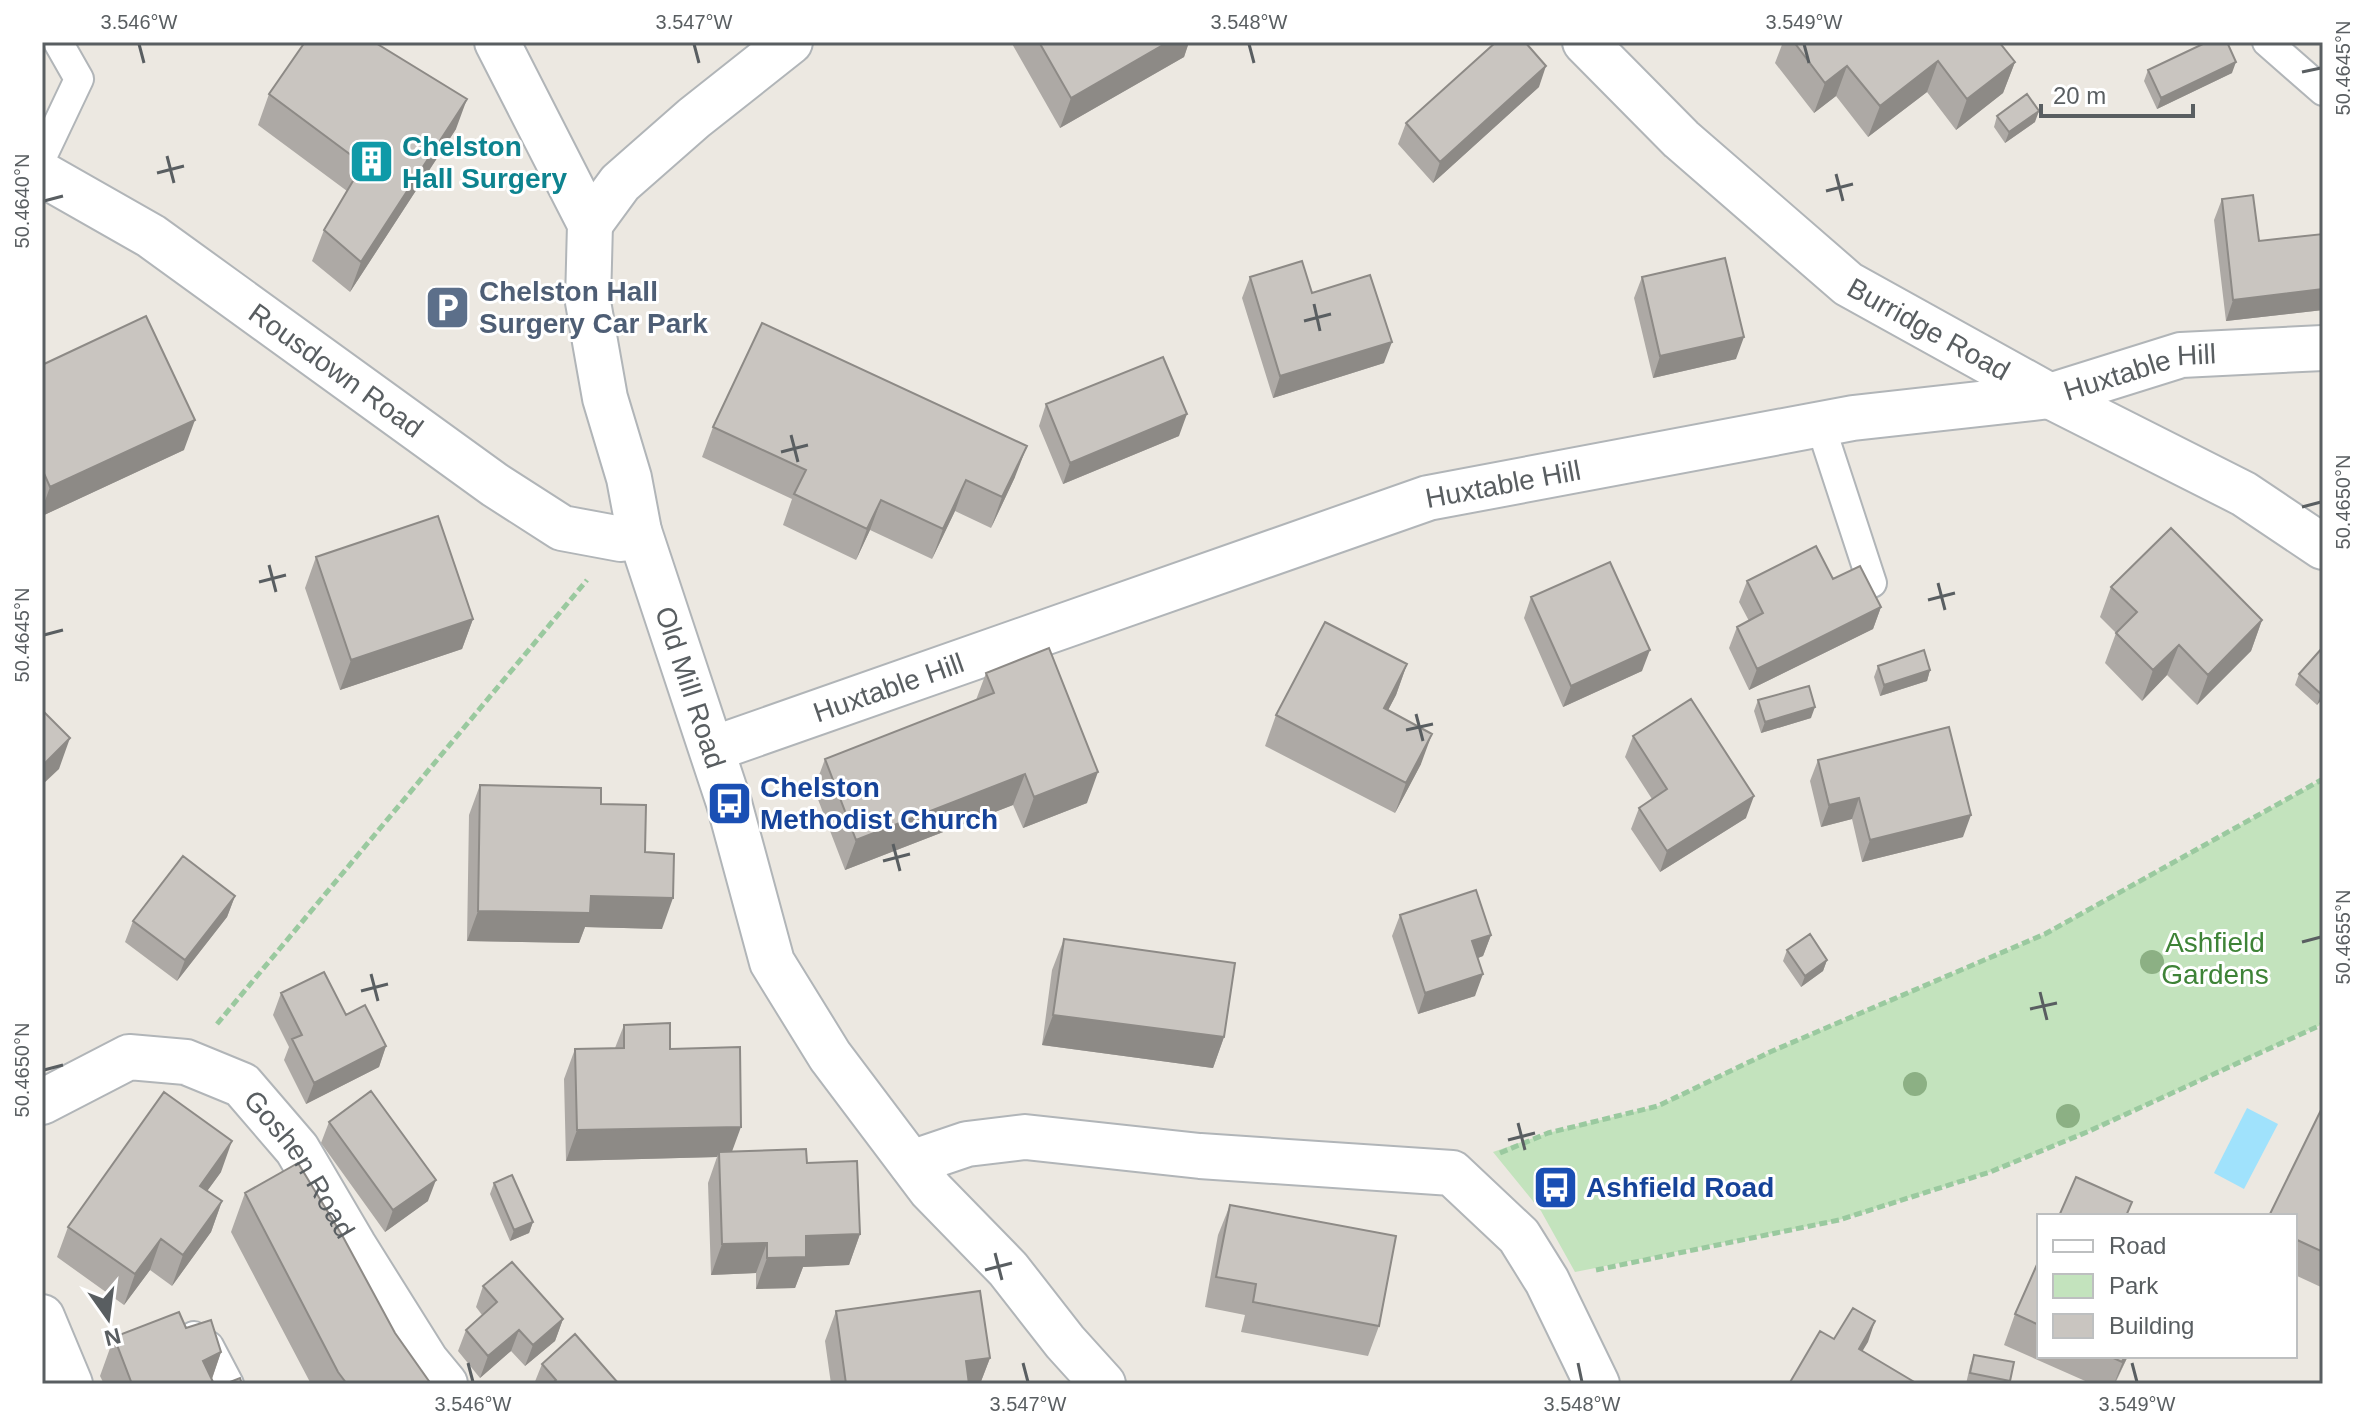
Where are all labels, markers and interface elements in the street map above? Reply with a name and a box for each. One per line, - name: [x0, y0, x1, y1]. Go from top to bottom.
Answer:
- text: 3.546°W: [101, 11, 178, 33]
- text: 3.547°W: [656, 11, 733, 33]
- text: 3.548°W: [1211, 11, 1288, 33]
- text: 3.549°W: [1766, 11, 1843, 33]
- text: 50.4645°N: [2332, 21, 2354, 115]
- scale bar: [2041, 68, 2193, 118]
- text: 20 m: [2053, 82, 2106, 109]
- place label: Chelston Hall Surgery: [402, 131, 567, 194]
- building icon: Chelston Hall Surgery: [347, 138, 395, 186]
- text: 50.4640°N: [11, 154, 33, 248]
- street label: Burridge Road: [1842, 271, 2015, 386]
- place label: Chelston Hall Surgery Car Park: [479, 276, 708, 339]
- parking icon: Chelston Hall Surgery Car Park: [424, 283, 472, 331]
- street label: Rousdown Road: [243, 297, 429, 443]
- street label: Huxtable Hill: [2060, 338, 2217, 406]
- street label: Huxtable Hill: [1423, 454, 1583, 514]
- text: 50.4650°N: [2332, 455, 2354, 549]
- text: 50.4645°N: [11, 588, 33, 682]
- street label: Old Mill Road: [650, 603, 732, 772]
- street label: Huxtable Hill: [809, 647, 968, 728]
- place label: Chelston Methodist Church: [760, 772, 998, 835]
- bus stop icon: Chelston Methodist Church: [705, 779, 753, 827]
- text: 50.4655°N: [2332, 890, 2354, 984]
- park label: Ashfield Gardens: [2161, 927, 2269, 990]
- text: 50.4650°N: [11, 1023, 33, 1117]
- street label: Goshen Road: [238, 1084, 361, 1243]
- bus stop icon: Ashfield Road: [1531, 1163, 1579, 1211]
- place label: Ashfield Road: [1586, 1172, 1774, 1203]
- legend: [2037, 1214, 2297, 1358]
- text: Road: [2109, 1232, 2166, 1259]
- text: Park: [2109, 1272, 2159, 1299]
- north arrow: [68, 1278, 148, 1358]
- text: Building: [2109, 1312, 2194, 1339]
- text: N: [102, 1323, 123, 1351]
- text: 3.546°W: [435, 1393, 512, 1415]
- text: 3.547°W: [990, 1393, 1067, 1415]
- text: 3.548°W: [1544, 1393, 1621, 1415]
- text: 3.549°W: [2099, 1393, 2176, 1415]

